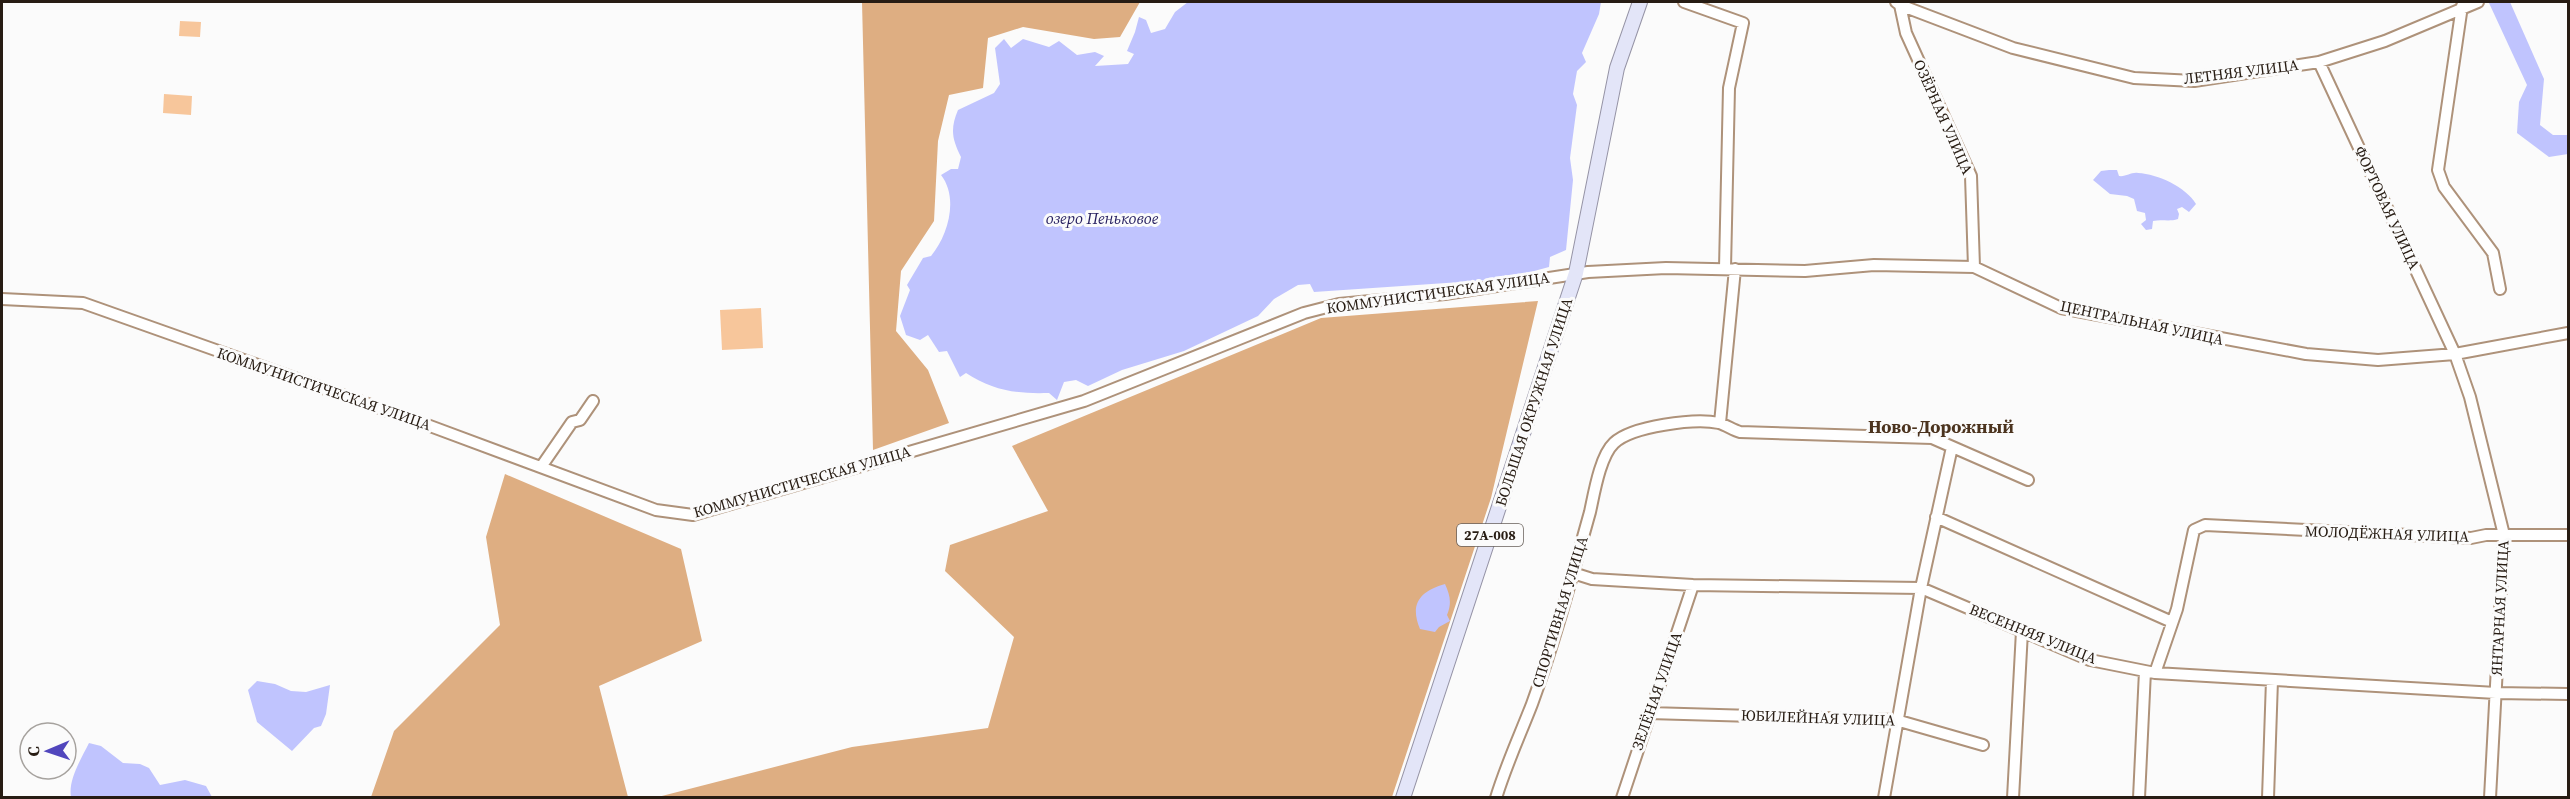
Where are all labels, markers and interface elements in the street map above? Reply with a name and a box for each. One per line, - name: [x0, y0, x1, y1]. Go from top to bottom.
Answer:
- street label: ЛЕТНЯЯ УЛИЦА: [2182, 54, 2300, 89]
- street label: ОЗЁРНАЯ УЛИЦА: [1909, 56, 1978, 178]
- street label: ФОРТОВАЯ УЛИЦА: [2350, 143, 2425, 273]
- water label: озеро Пеньковое: [1046, 207, 1159, 229]
- street label: КОММУНИСТИЧЕСКАЯ УЛИЦА: [1325, 266, 1551, 319]
- street label: БОЛЬШАЯ ОКРУЖНАЯ УЛИЦА: [1490, 295, 1577, 509]
- street label: ЦЕНТРАЛЬНАЯ УЛИЦА: [2059, 295, 2226, 350]
- street label: КОММУНИСТИЧЕСКАЯ УЛИЦА: [214, 342, 434, 435]
- district label: Ново-Дорожный: [1868, 414, 2014, 439]
- street label: КОММУНИСТИЧЕСКАЯ УЛИЦА: [691, 440, 913, 523]
- street label: МОЛОДЁЖНАЯ УЛИЦА: [2304, 520, 2470, 547]
- road number: 27А-008: [1457, 524, 1523, 546]
- street label: СПОРТИВНАЯ УЛИЦА: [1526, 533, 1593, 690]
- street label: ЯНТАРНАЯ УЛИЦА: [2485, 540, 2514, 676]
- street label: ВЕСЕННЯЯ УЛИЦА: [1966, 598, 2100, 669]
- street label: ЗЕЛЁНАЯ УЛИЦА: [1626, 629, 1687, 753]
- street label: ЮБИЛЕЙНАЯ УЛИЦА: [1740, 704, 1896, 731]
- north arrow: [18, 721, 78, 781]
- text: С: [22, 746, 44, 757]

